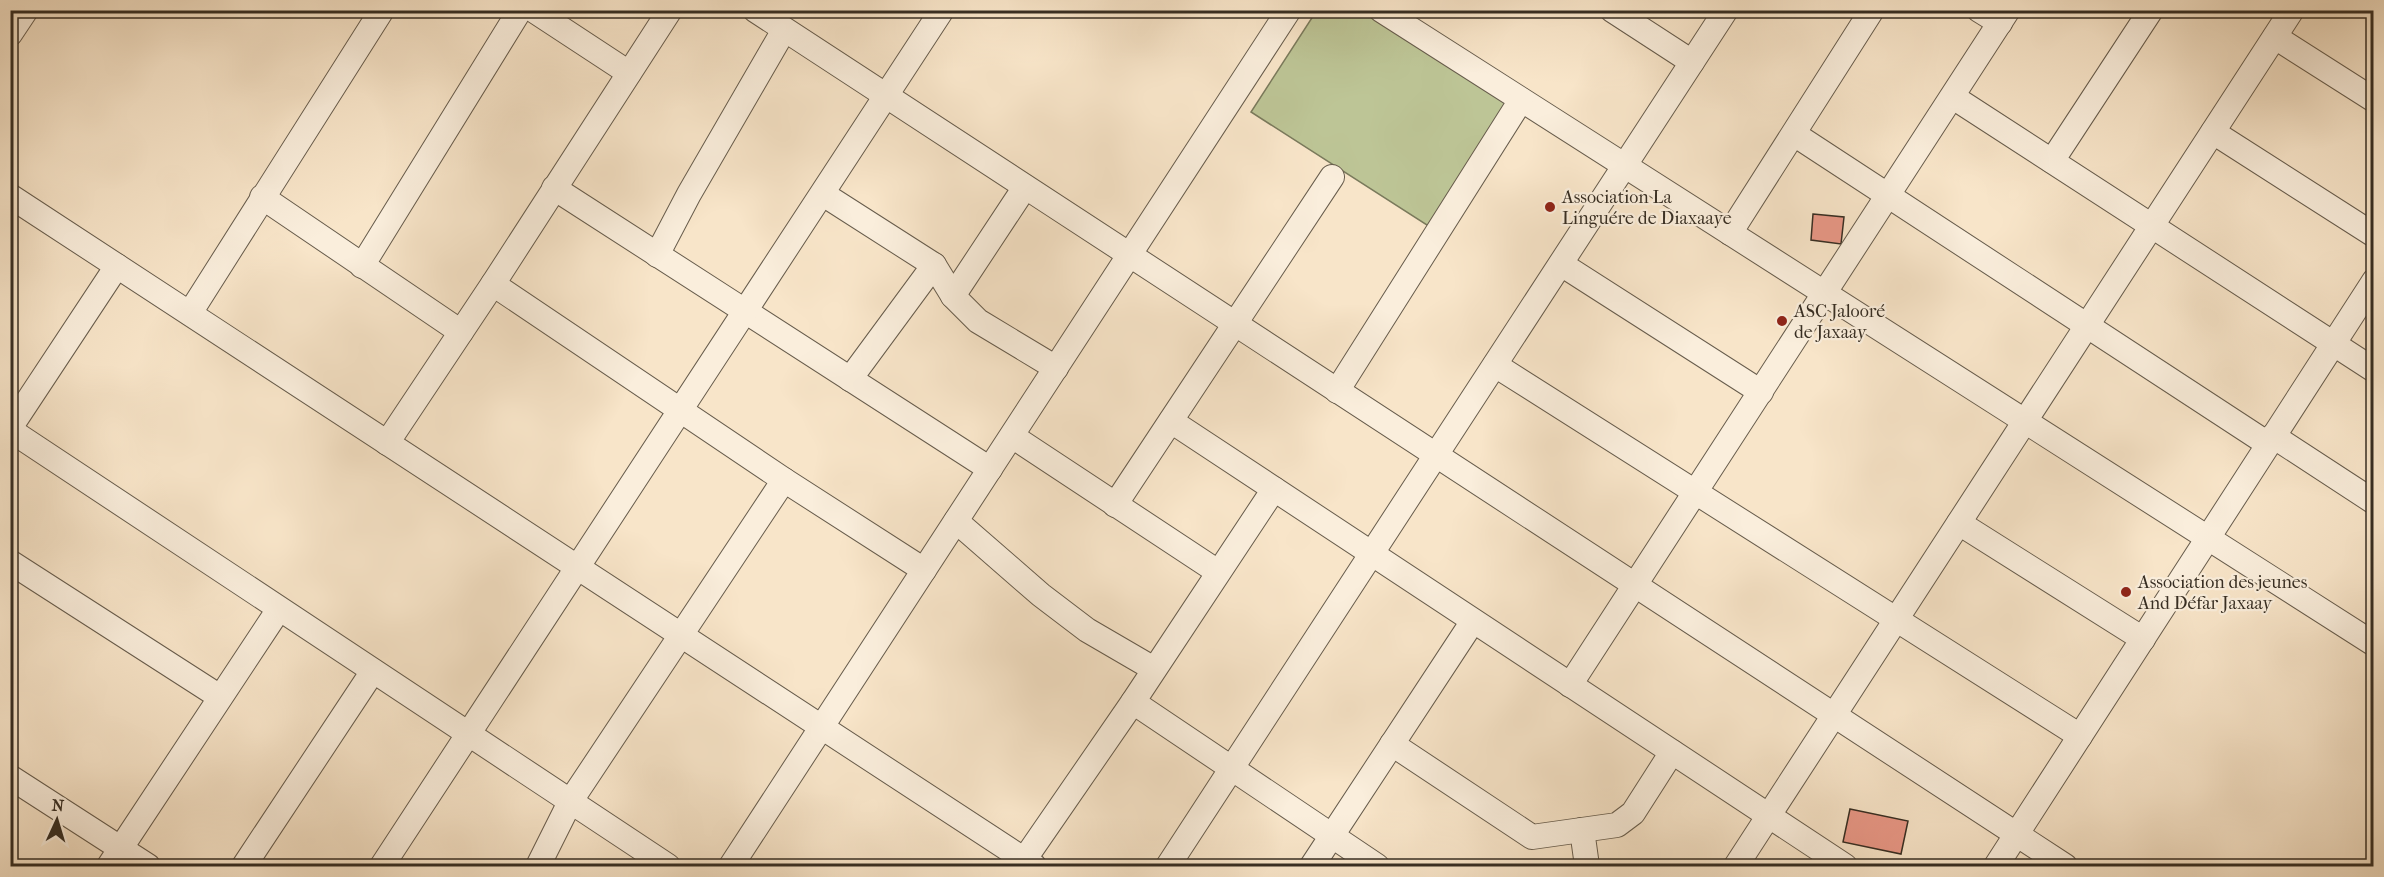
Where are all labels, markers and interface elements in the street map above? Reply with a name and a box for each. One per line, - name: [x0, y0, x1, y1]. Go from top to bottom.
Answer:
- place label: Association La Linguére de Diaxaaye: [1561, 187, 1732, 229]
- marker: Association La Linguére de Diaxaaye: [1543, 200, 1557, 214]
- place label: ASC Jalooré de Jaxaay: [1793, 301, 1885, 343]
- marker: ASC Jalooré de Jaxaay: [1775, 314, 1789, 328]
- place label: Association des jeunes And Défar Jaxaay: [2137, 572, 2308, 614]
- marker: Association des jeunes And Défar Jaxaay: [2119, 585, 2133, 599]
- north arrow: [27, 790, 87, 850]
- text: N: [51, 796, 66, 815]

